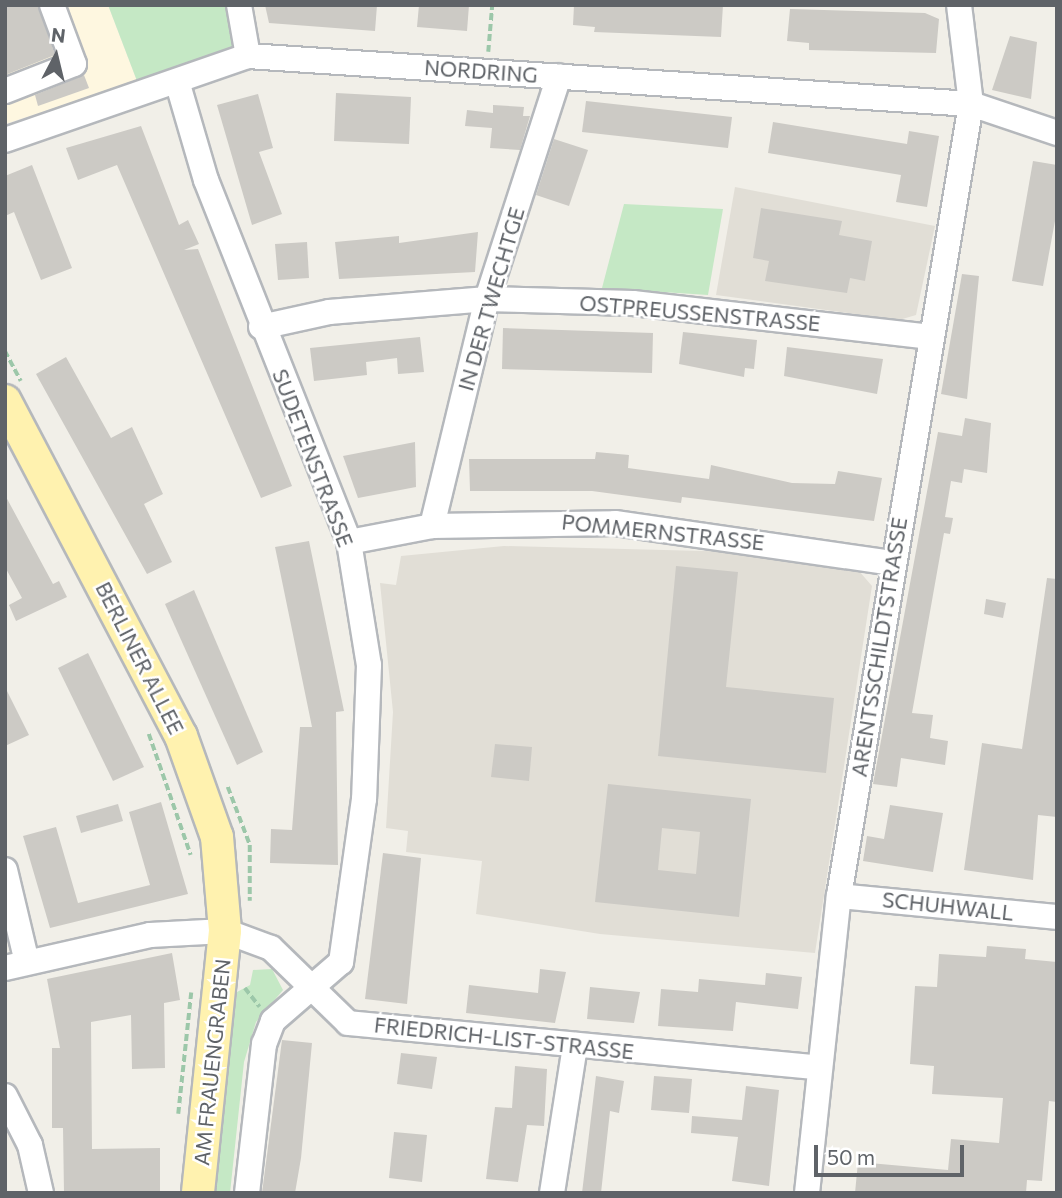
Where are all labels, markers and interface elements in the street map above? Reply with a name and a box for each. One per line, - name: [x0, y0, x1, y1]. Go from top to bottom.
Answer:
- north arrow: [21, 21, 91, 91]
- text: N: [50, 22, 67, 47]
- street label: NORDRING: [423, 54, 539, 88]
- street label: IN DER TWECHTGE: [453, 204, 529, 394]
- street label: OSTPREUSSENSTRASSE: [578, 290, 822, 336]
- street label: SUDETENSTRASSE: [267, 365, 359, 551]
- street label: POMMERNSTRASSE: [560, 509, 766, 555]
- street label: ARENTSSCHILDTSTRASSE: [846, 515, 912, 779]
- street label: BERLINER ALLEE: [91, 578, 189, 738]
- street label: SCHUHWALL: [881, 887, 1015, 925]
- street label: AM FRAUENGRABEN: [189, 957, 235, 1167]
- street label: FRIEDRICH-LIST-STRASSE: [373, 1012, 635, 1064]
- scale bar: [817, 1132, 968, 1176]
- text: 50 m: [827, 1144, 875, 1169]

